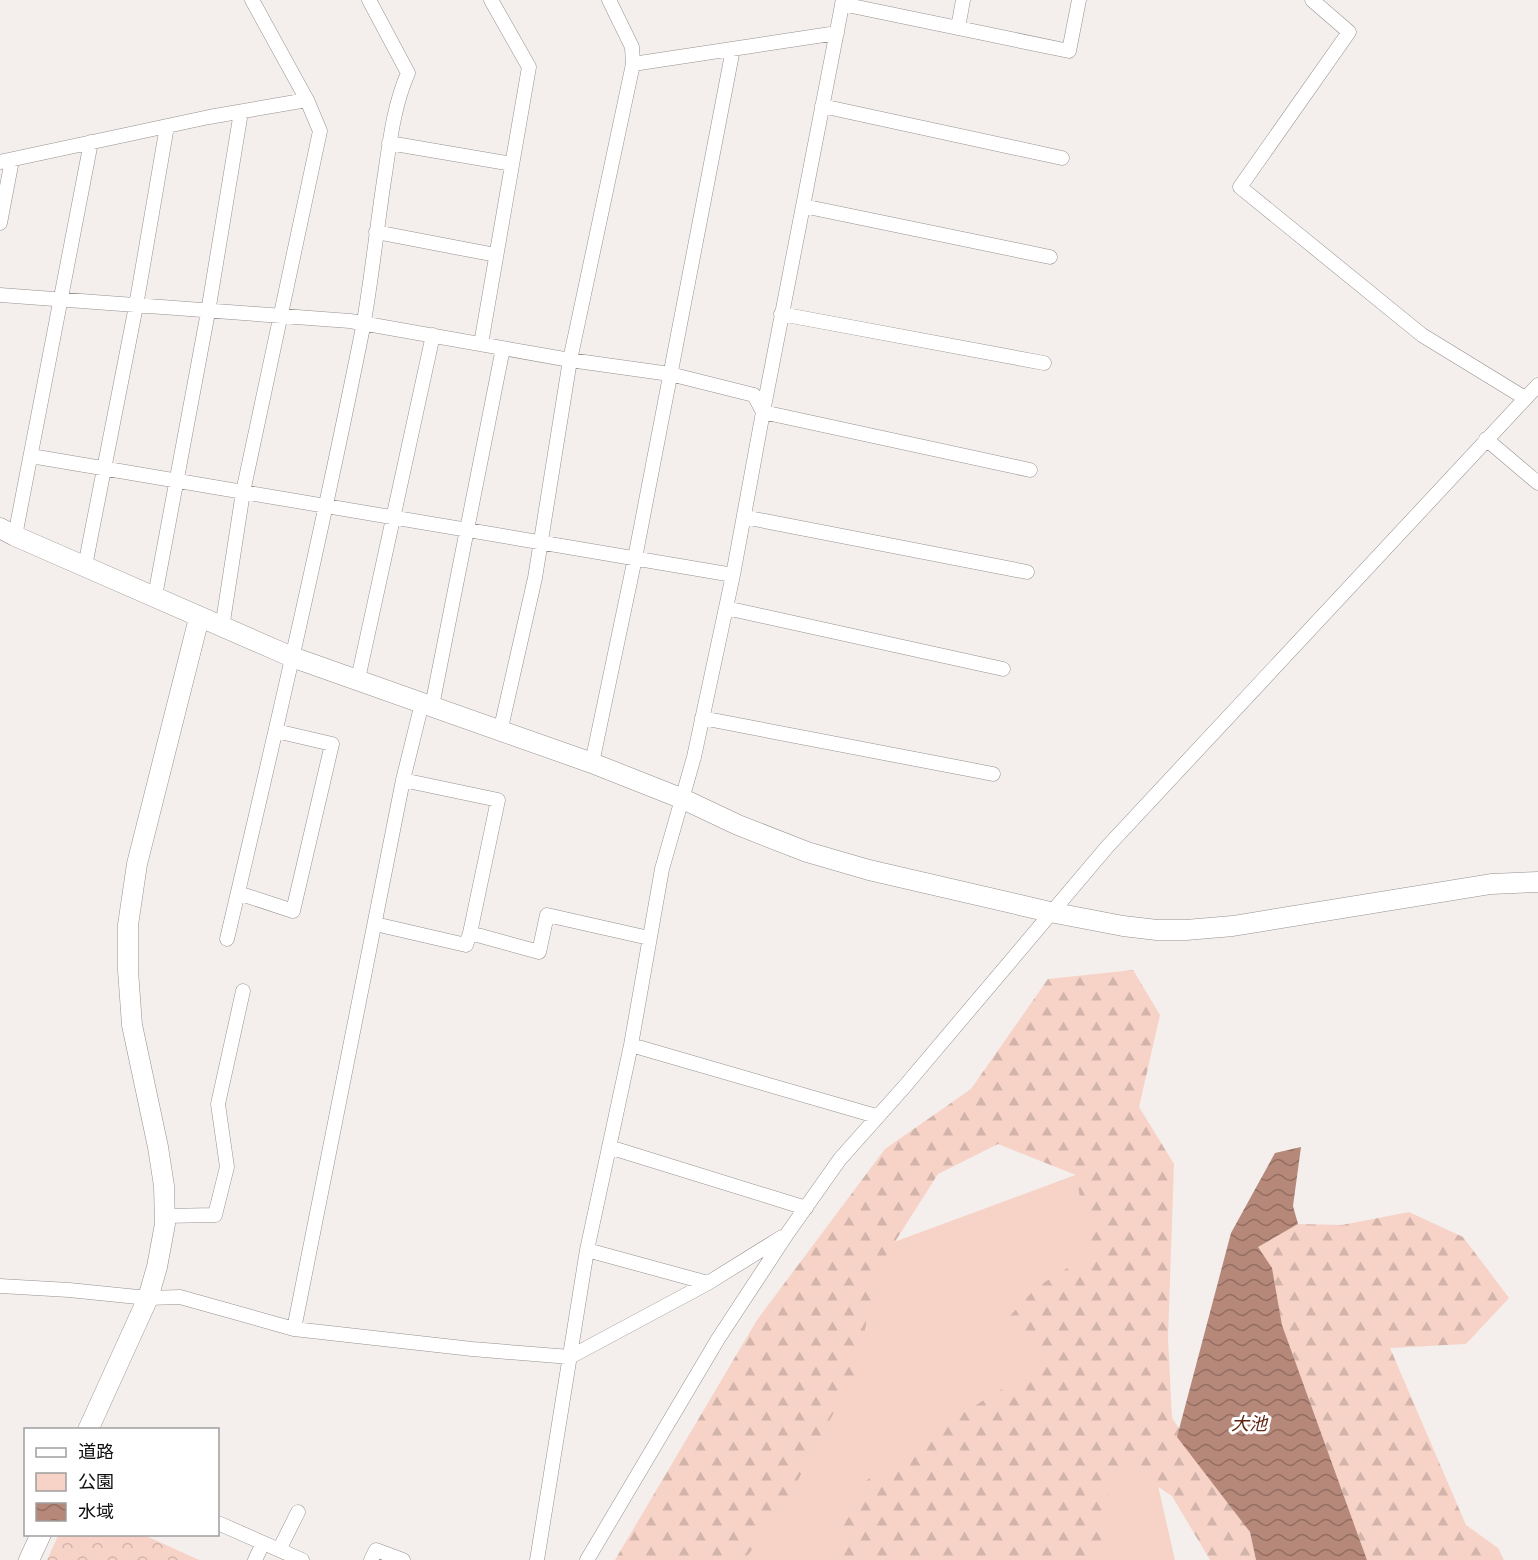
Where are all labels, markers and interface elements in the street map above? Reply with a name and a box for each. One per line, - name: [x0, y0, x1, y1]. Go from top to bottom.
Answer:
- water label: 大池: [1231, 1414, 1269, 1435]
- legend: [24, 1428, 219, 1536]
- text: 道路: [78, 1442, 114, 1463]
- text: 公園: [78, 1472, 114, 1493]
- text: 水域: [78, 1502, 114, 1523]

